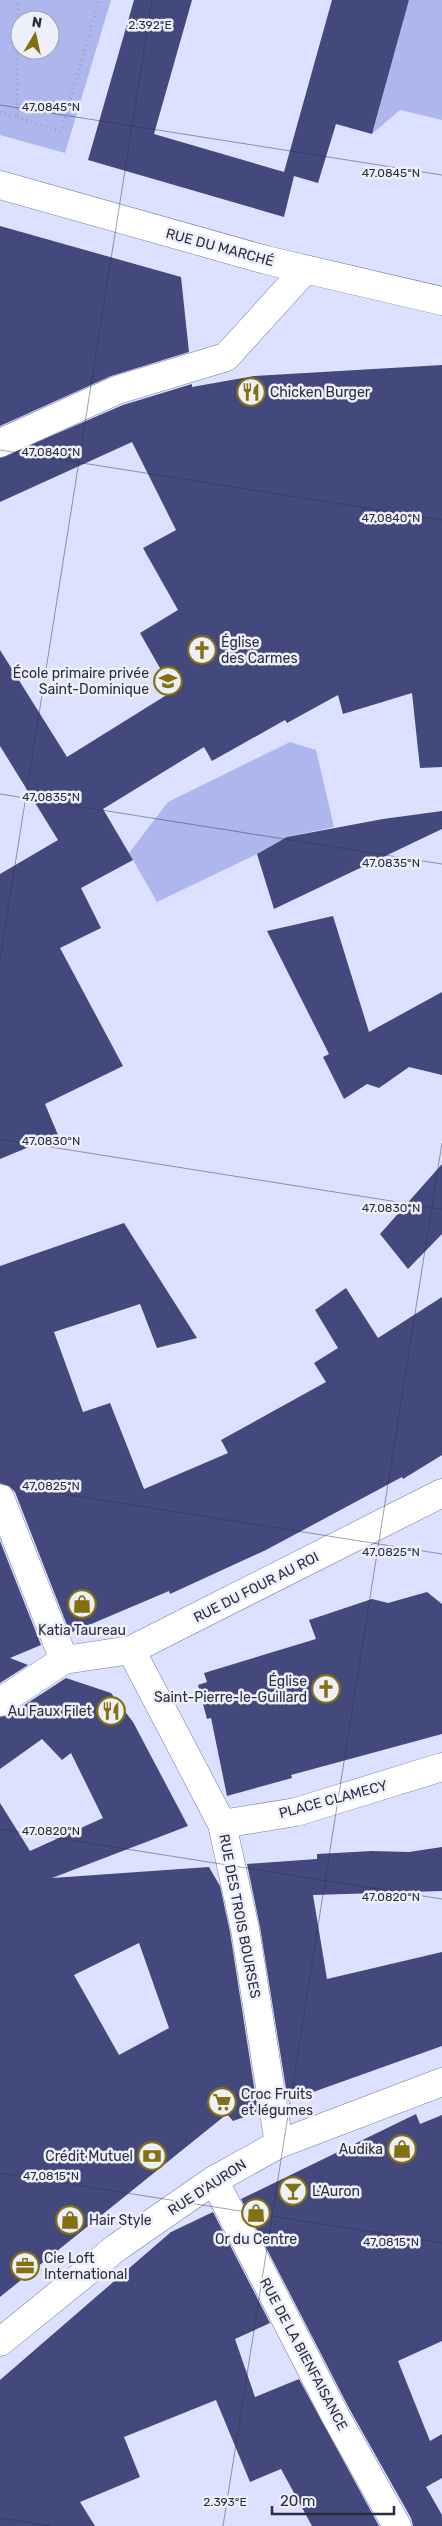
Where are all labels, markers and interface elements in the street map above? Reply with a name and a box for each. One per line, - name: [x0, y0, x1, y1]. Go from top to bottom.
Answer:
- north arrow: [10, 10, 60, 60]
- text: N: [31, 13, 43, 32]
- text: 2.392°E: [128, 18, 172, 32]
- text: 47.0845°N: [22, 100, 80, 114]
- text: 47.0845°N: [362, 166, 420, 180]
- street label: RUE DU MARCHÉ: [164, 224, 276, 270]
- restaurant icon: Chicken Burger: [236, 377, 266, 407]
- place label: Chicken Burger: [270, 384, 371, 401]
- text: 47.0840°N: [22, 445, 80, 459]
- text: 47.0840°N: [362, 511, 420, 525]
- place label: Église des Carmes: [221, 633, 298, 667]
- church icon: Église des Carmes: [187, 635, 217, 665]
- place label: École primaire privée Saint-Dominique: [13, 664, 149, 698]
- school or university icon: École primaire privée Saint-Dominique: [153, 666, 183, 696]
- text: 47.0835°N: [22, 790, 80, 804]
- text: 47.0835°N: [362, 856, 420, 870]
- text: 47.0830°N: [22, 1134, 80, 1148]
- text: 47.0830°N: [362, 1201, 420, 1215]
- text: 47.0825°N: [22, 1479, 80, 1493]
- text: 47.0825°N: [362, 1545, 420, 1559]
- street label: RUE DU FOUR AU ROI: [191, 1548, 322, 1626]
- shop icon: Katia Taureau: [67, 1589, 97, 1619]
- place label: Katia Taureau: [38, 1622, 126, 1639]
- place label: Église Saint-Pierre-le-Guillard: [154, 1672, 307, 1706]
- church icon: Église Saint-Pierre-le-Guillard: [311, 1674, 341, 1704]
- restaurant icon: Au Faux Filet: [96, 1696, 126, 1726]
- place label: Au Faux Filet: [8, 1703, 93, 1720]
- street label: PLACE CLAMECY: [277, 1777, 389, 1822]
- text: 47.0820°N: [22, 1824, 80, 1838]
- street label: RUE DES TROIS BOURSES: [215, 1832, 264, 2000]
- text: 47.0820°N: [362, 1890, 420, 1904]
- place label: Croc Fruits et légumes: [241, 2086, 313, 2119]
- supermarket icon: Croc Fruits et légumes: [207, 2087, 237, 2117]
- shop icon: Audika: [387, 2134, 417, 2164]
- bank icon: Crédit Mutuel: [137, 2141, 167, 2171]
- place label: Audika: [339, 2141, 383, 2158]
- place label: Crédit Mutuel: [45, 2148, 133, 2165]
- street label: RUE D'AURON: [165, 2156, 250, 2219]
- text: 47.0815°N: [23, 2169, 79, 2183]
- bar icon: L'Auron: [278, 2176, 308, 2206]
- place label: L'Auron: [312, 2183, 360, 2200]
- shop icon: Or du Centre: [241, 2198, 271, 2228]
- shop icon: Hair Style: [55, 2205, 85, 2235]
- place label: Hair Style: [89, 2212, 152, 2229]
- place label: Or du Centre: [215, 2231, 297, 2248]
- text: 47.0815°N: [363, 2235, 419, 2249]
- place label: Cie Loft International: [44, 2250, 128, 2283]
- office icon: Cie Loft International: [10, 2251, 40, 2281]
- street label: RUE DE LA BIENFAISANCE: [256, 2275, 351, 2433]
- scale bar: [272, 2484, 394, 2516]
- text: 20 m: [280, 2492, 315, 2510]
- text: 2.393°E: [203, 2495, 247, 2509]

